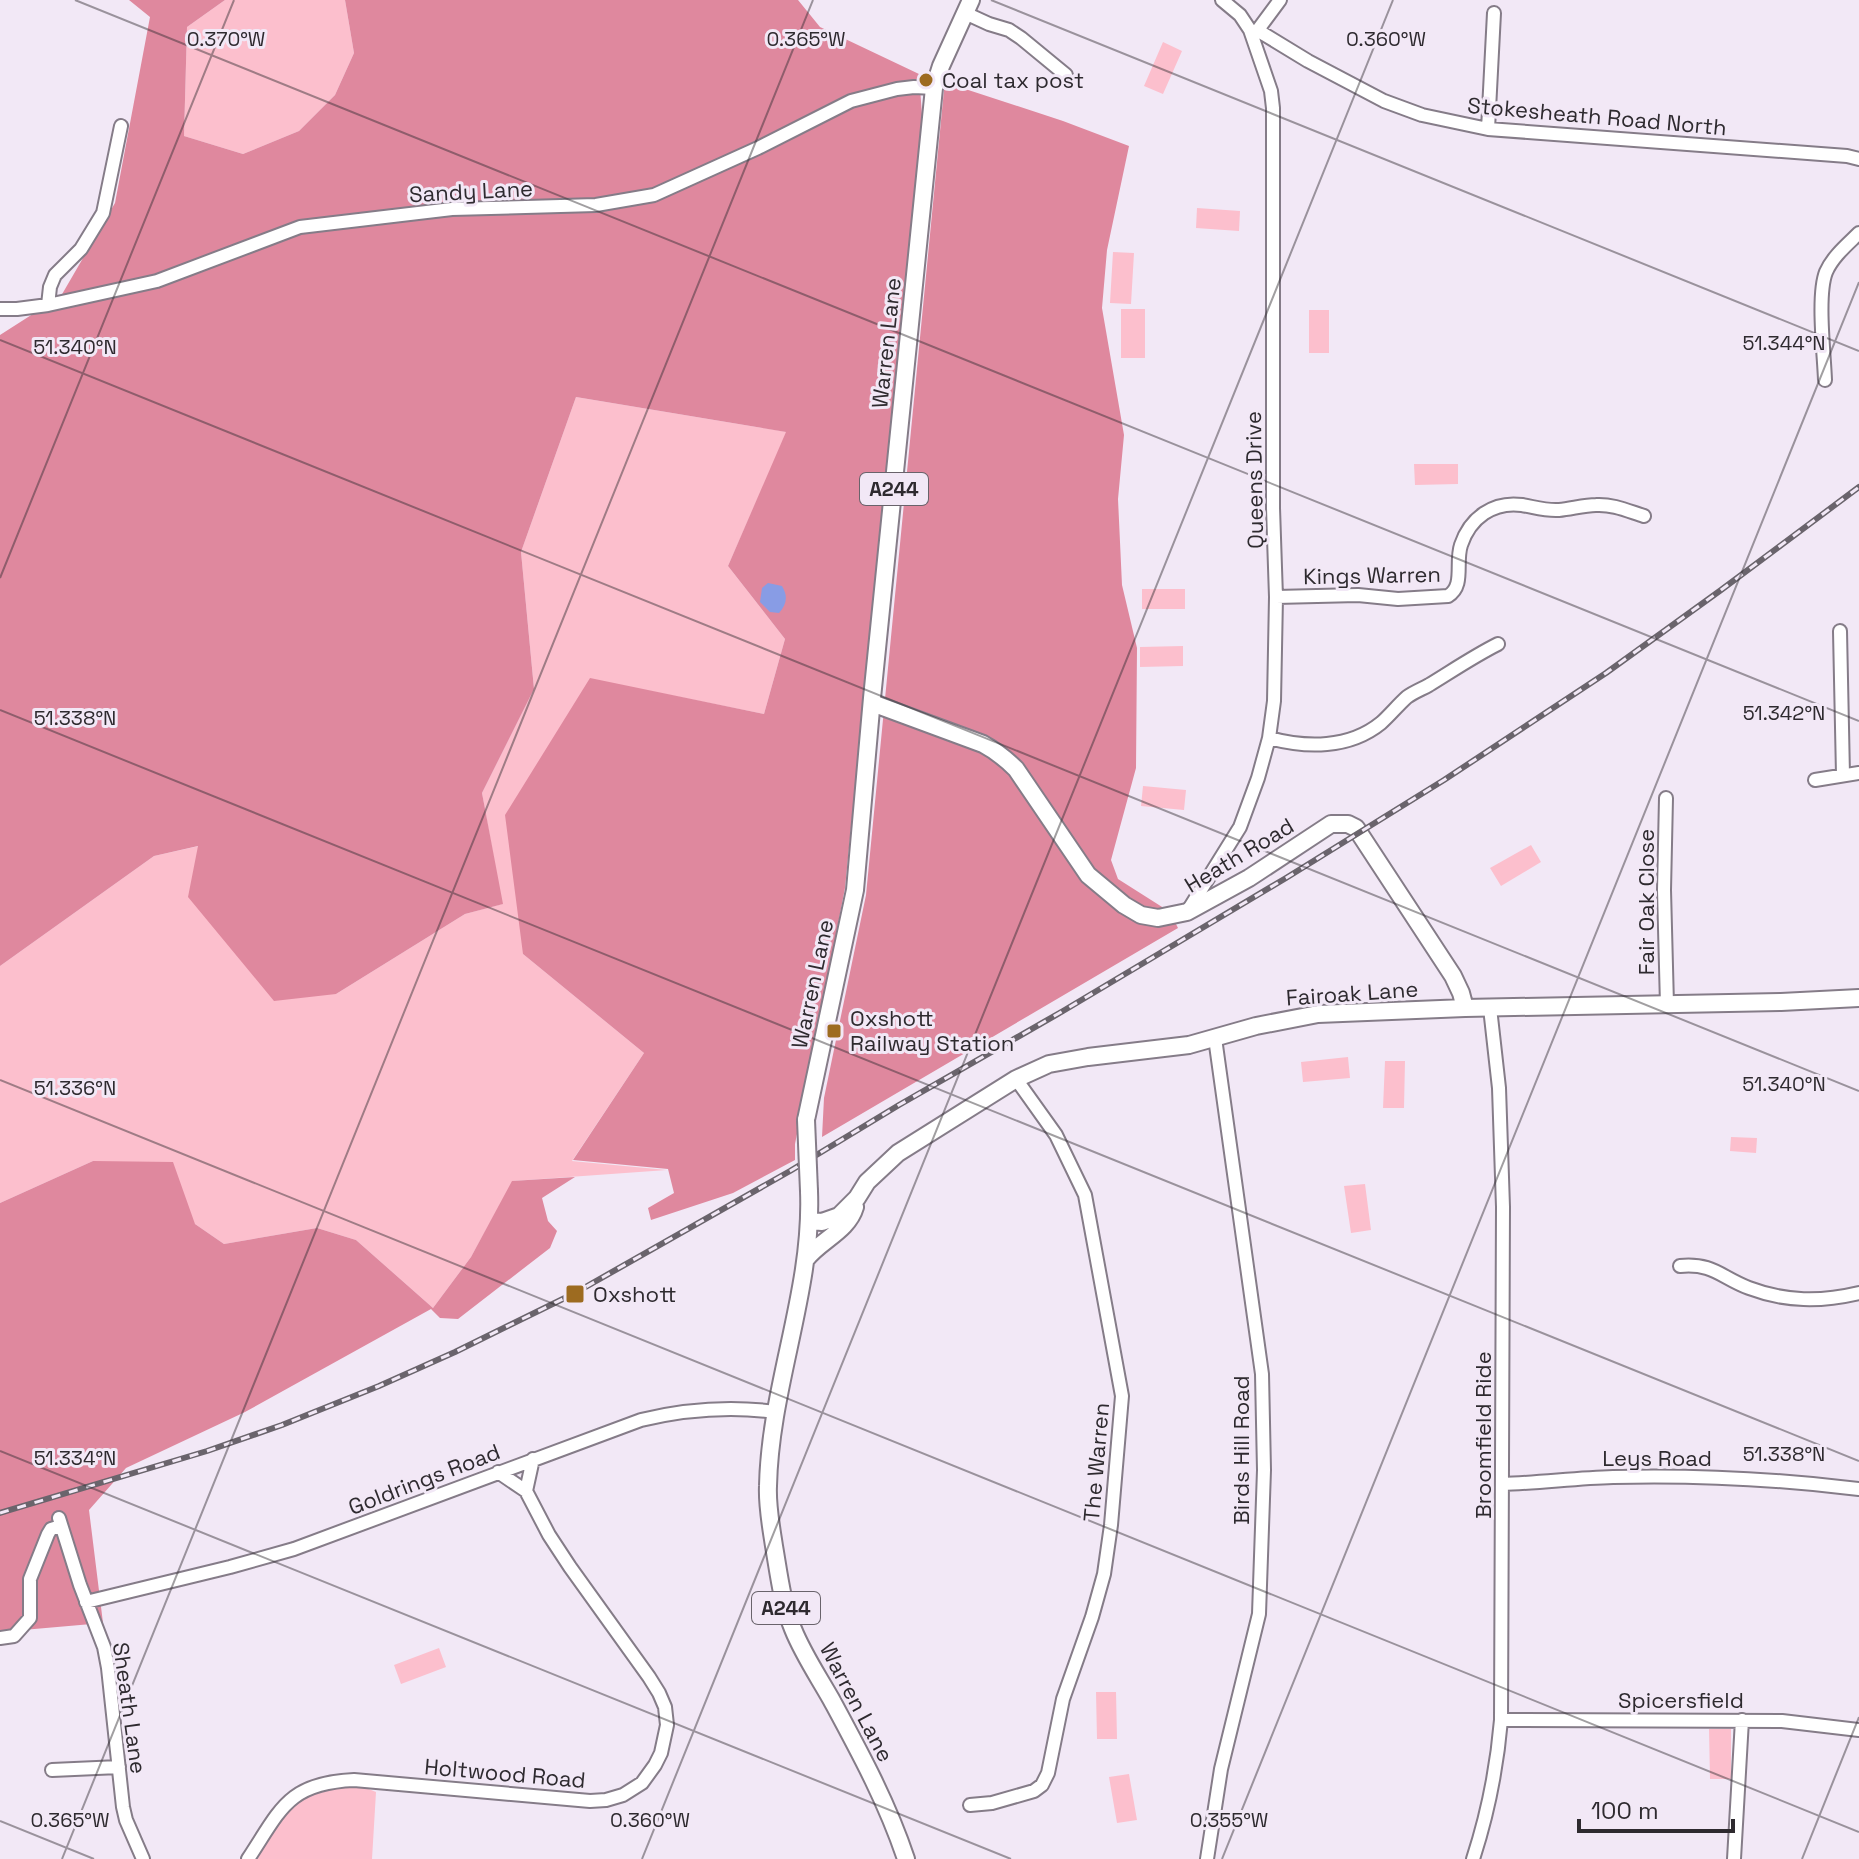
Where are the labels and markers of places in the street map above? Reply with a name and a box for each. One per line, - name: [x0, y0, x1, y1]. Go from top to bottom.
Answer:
- place label: Coal tax post: [942, 66, 1084, 94]
- marker: Coal tax post: [917, 71, 935, 89]
- place label: Oxshott Railway Station: [850, 1004, 1014, 1057]
- marker: Oxshott Railway Station: [825, 1022, 843, 1040]
- place label: Oxshott: [593, 1280, 676, 1308]
- marker: Oxshott: [564, 1283, 586, 1305]

